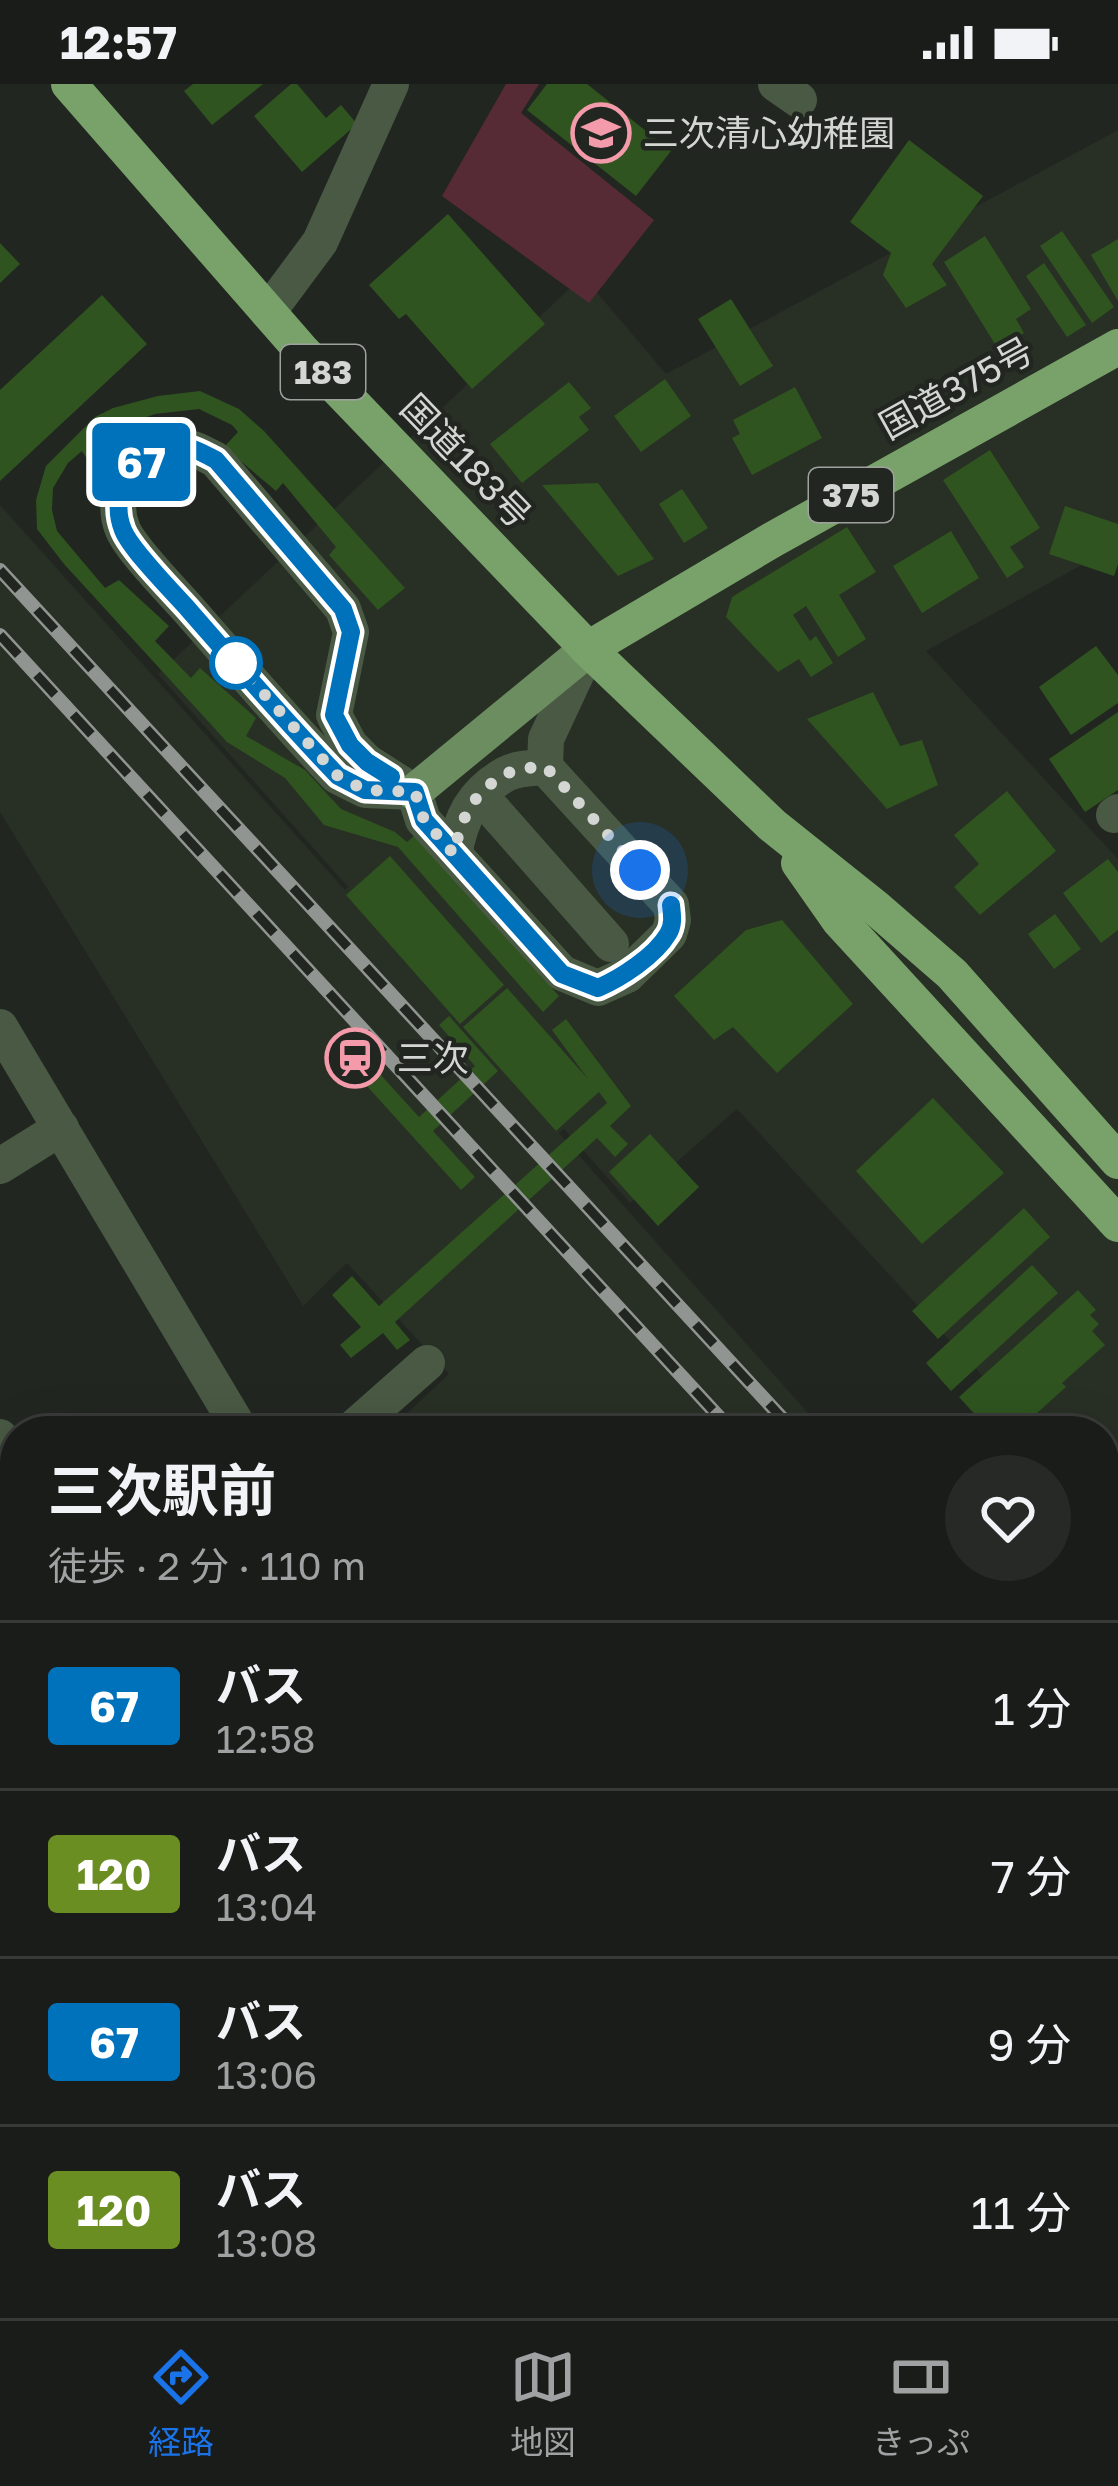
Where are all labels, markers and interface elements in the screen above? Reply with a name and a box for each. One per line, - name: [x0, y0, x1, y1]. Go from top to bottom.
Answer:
- text: 12:57: [60, 15, 177, 69]
- school or university icon: 三次清心幼稚園: [570, 102, 632, 164]
- place label: 三次清心幼稚園: [643, 111, 895, 154]
- street label: 国道375号: [871, 328, 1040, 447]
- road number: 183: [281, 345, 365, 399]
- street label: 国道183号: [392, 385, 540, 536]
- line badge: 67: [87, 423, 195, 501]
- text: 67: [116, 437, 166, 487]
- road number: 375: [809, 468, 893, 522]
- unlabelled marker: [211, 638, 261, 688]
- your location: [610, 840, 670, 900]
- station icon: 三次: [324, 1027, 386, 1089]
- place label: 三次: [397, 1036, 469, 1079]
- text: 三次駅前: [48, 1455, 276, 1524]
- button: heart: [945, 1455, 1071, 1581]
- text: 徒歩 · 2 分 · 110 m: [48, 1542, 366, 1589]
- text: バス: [216, 1658, 306, 1712]
- text: 67: [89, 1681, 139, 1731]
- text: 1 分: [993, 1681, 1071, 1735]
- text: 12:58: [216, 1715, 316, 1762]
- text: バス: [216, 1826, 306, 1880]
- text: 120: [77, 1849, 151, 1899]
- text: 7 分: [991, 1849, 1071, 1903]
- text: 13:04: [216, 1883, 317, 1930]
- text: バス: [216, 1994, 306, 2048]
- text: 67: [89, 2017, 139, 2067]
- text: 9 分: [988, 2017, 1071, 2071]
- text: 13:06: [216, 2051, 317, 2098]
- text: バス: [216, 2162, 306, 2216]
- text: 120: [77, 2185, 151, 2235]
- text: 11 分: [971, 2185, 1071, 2239]
- text: 13:08: [216, 2219, 317, 2266]
- tab: 経路: [148, 2344, 214, 2464]
- tab: 地図: [510, 2344, 576, 2464]
- tab: きっぷ: [872, 2344, 970, 2464]

